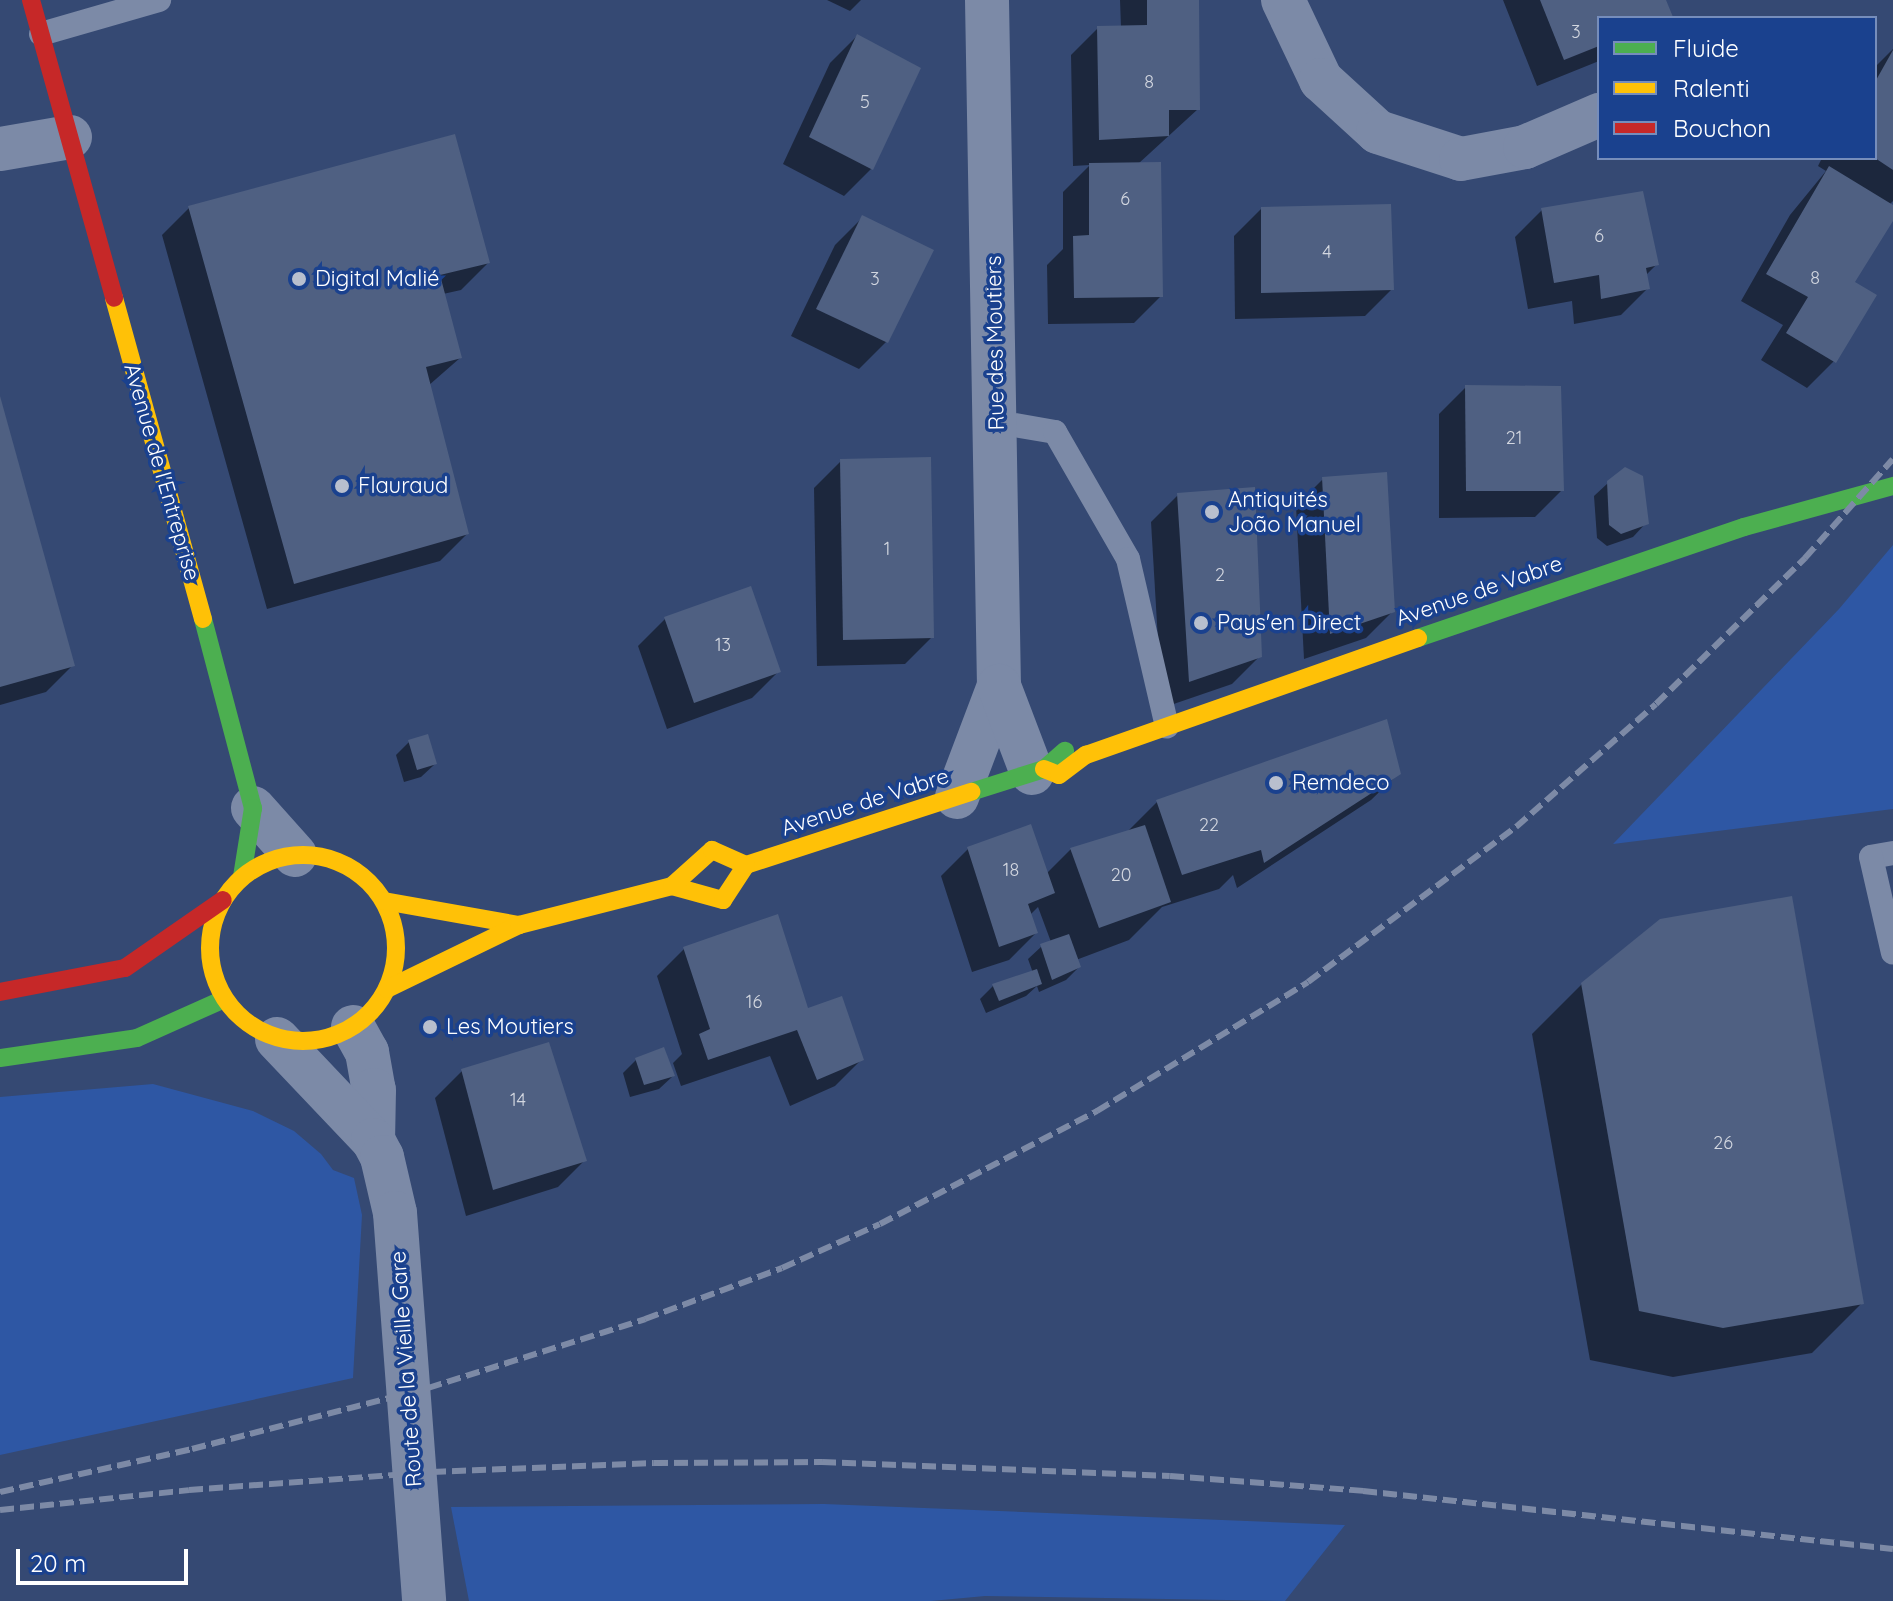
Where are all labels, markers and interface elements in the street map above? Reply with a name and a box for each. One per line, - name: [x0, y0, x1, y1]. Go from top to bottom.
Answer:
- legend: [1597, 16, 1877, 160]
- house number: 3: [1571, 21, 1581, 43]
- text: Fluide: [1673, 33, 1739, 63]
- house number: 8: [1144, 71, 1154, 93]
- text: Ralenti: [1673, 73, 1750, 103]
- house number: 5: [860, 91, 870, 113]
- text: Bouchon: [1673, 113, 1771, 143]
- house number: 6: [1120, 188, 1130, 210]
- house number: 6: [1594, 225, 1604, 247]
- house number: 4: [1322, 241, 1332, 263]
- street label: Rue des Moutiers: [980, 255, 1010, 431]
- place label: Digital Malié: [315, 266, 440, 292]
- house number: 8: [1810, 267, 1820, 289]
- house number: 3: [870, 268, 880, 290]
- marker: Digital Malié: [290, 270, 308, 288]
- street label: Avenue de l'Entreprise: [118, 360, 206, 584]
- house number: 21: [1506, 427, 1522, 449]
- place label: Flauraud: [358, 473, 448, 499]
- marker: Flauraud: [333, 477, 351, 495]
- place label: Antiquités João Manuel: [1228, 486, 1361, 538]
- marker: Antiquités João Manuel: [1203, 503, 1221, 521]
- house number: 1: [884, 538, 890, 560]
- street label: Avenue de Vabre: [1392, 550, 1566, 632]
- house number: 2: [1215, 564, 1225, 586]
- place label: Pays'en Direct: [1217, 610, 1361, 636]
- marker: Pays'en Direct: [1192, 614, 1210, 632]
- house number: 13: [715, 634, 731, 656]
- street label: Avenue de Vabre: [778, 762, 952, 842]
- place label: Remdeco: [1292, 770, 1390, 796]
- marker: Remdeco: [1267, 774, 1285, 792]
- house number: 22: [1199, 814, 1219, 836]
- house number: 18: [1003, 859, 1019, 881]
- house number: 20: [1111, 864, 1131, 886]
- house number: 16: [746, 991, 762, 1013]
- place label: Les Moutiers: [446, 1014, 574, 1040]
- marker: Les Moutiers: [421, 1018, 439, 1036]
- house number: 14: [510, 1089, 526, 1111]
- house number: 26: [1713, 1132, 1733, 1154]
- street label: Route de la Vieille Gare: [385, 1250, 427, 1488]
- scale bar: [20, 1533, 192, 1583]
- text: 20 m: [30, 1548, 86, 1578]

